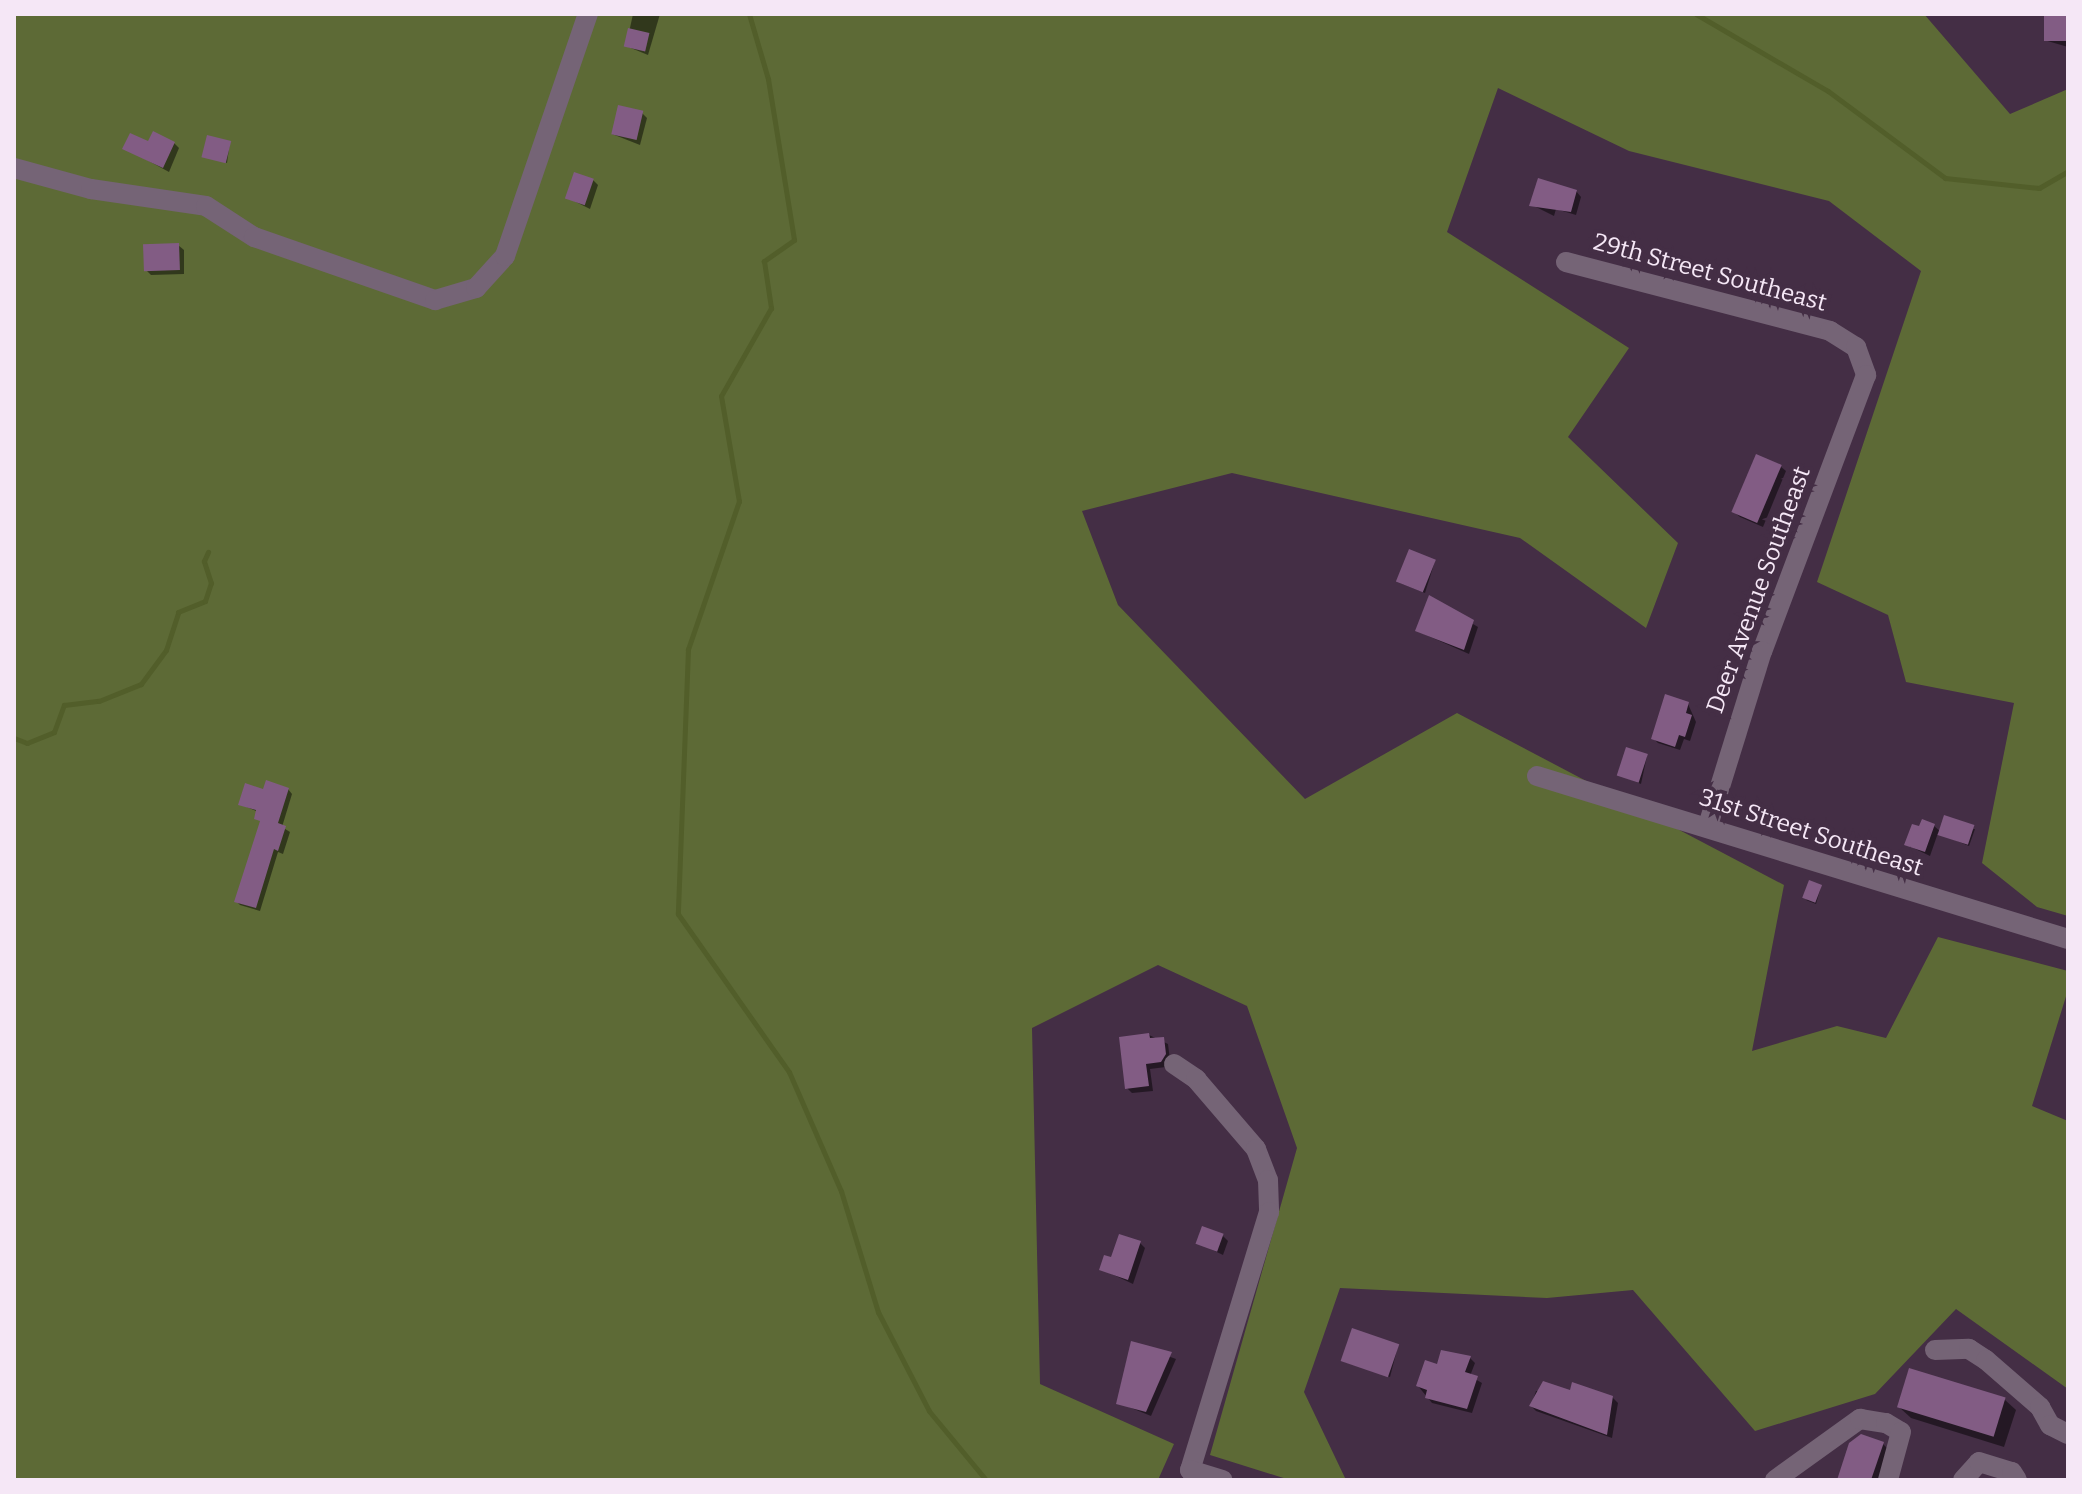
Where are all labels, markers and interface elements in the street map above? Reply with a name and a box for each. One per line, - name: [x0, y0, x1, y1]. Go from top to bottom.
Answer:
- street label: 29th Street Southeast: [1590, 228, 1830, 318]
- street label: Deer Avenue Southeast: [1701, 463, 1817, 717]
- street label: 31st Street Southeast: [1696, 783, 1926, 883]

